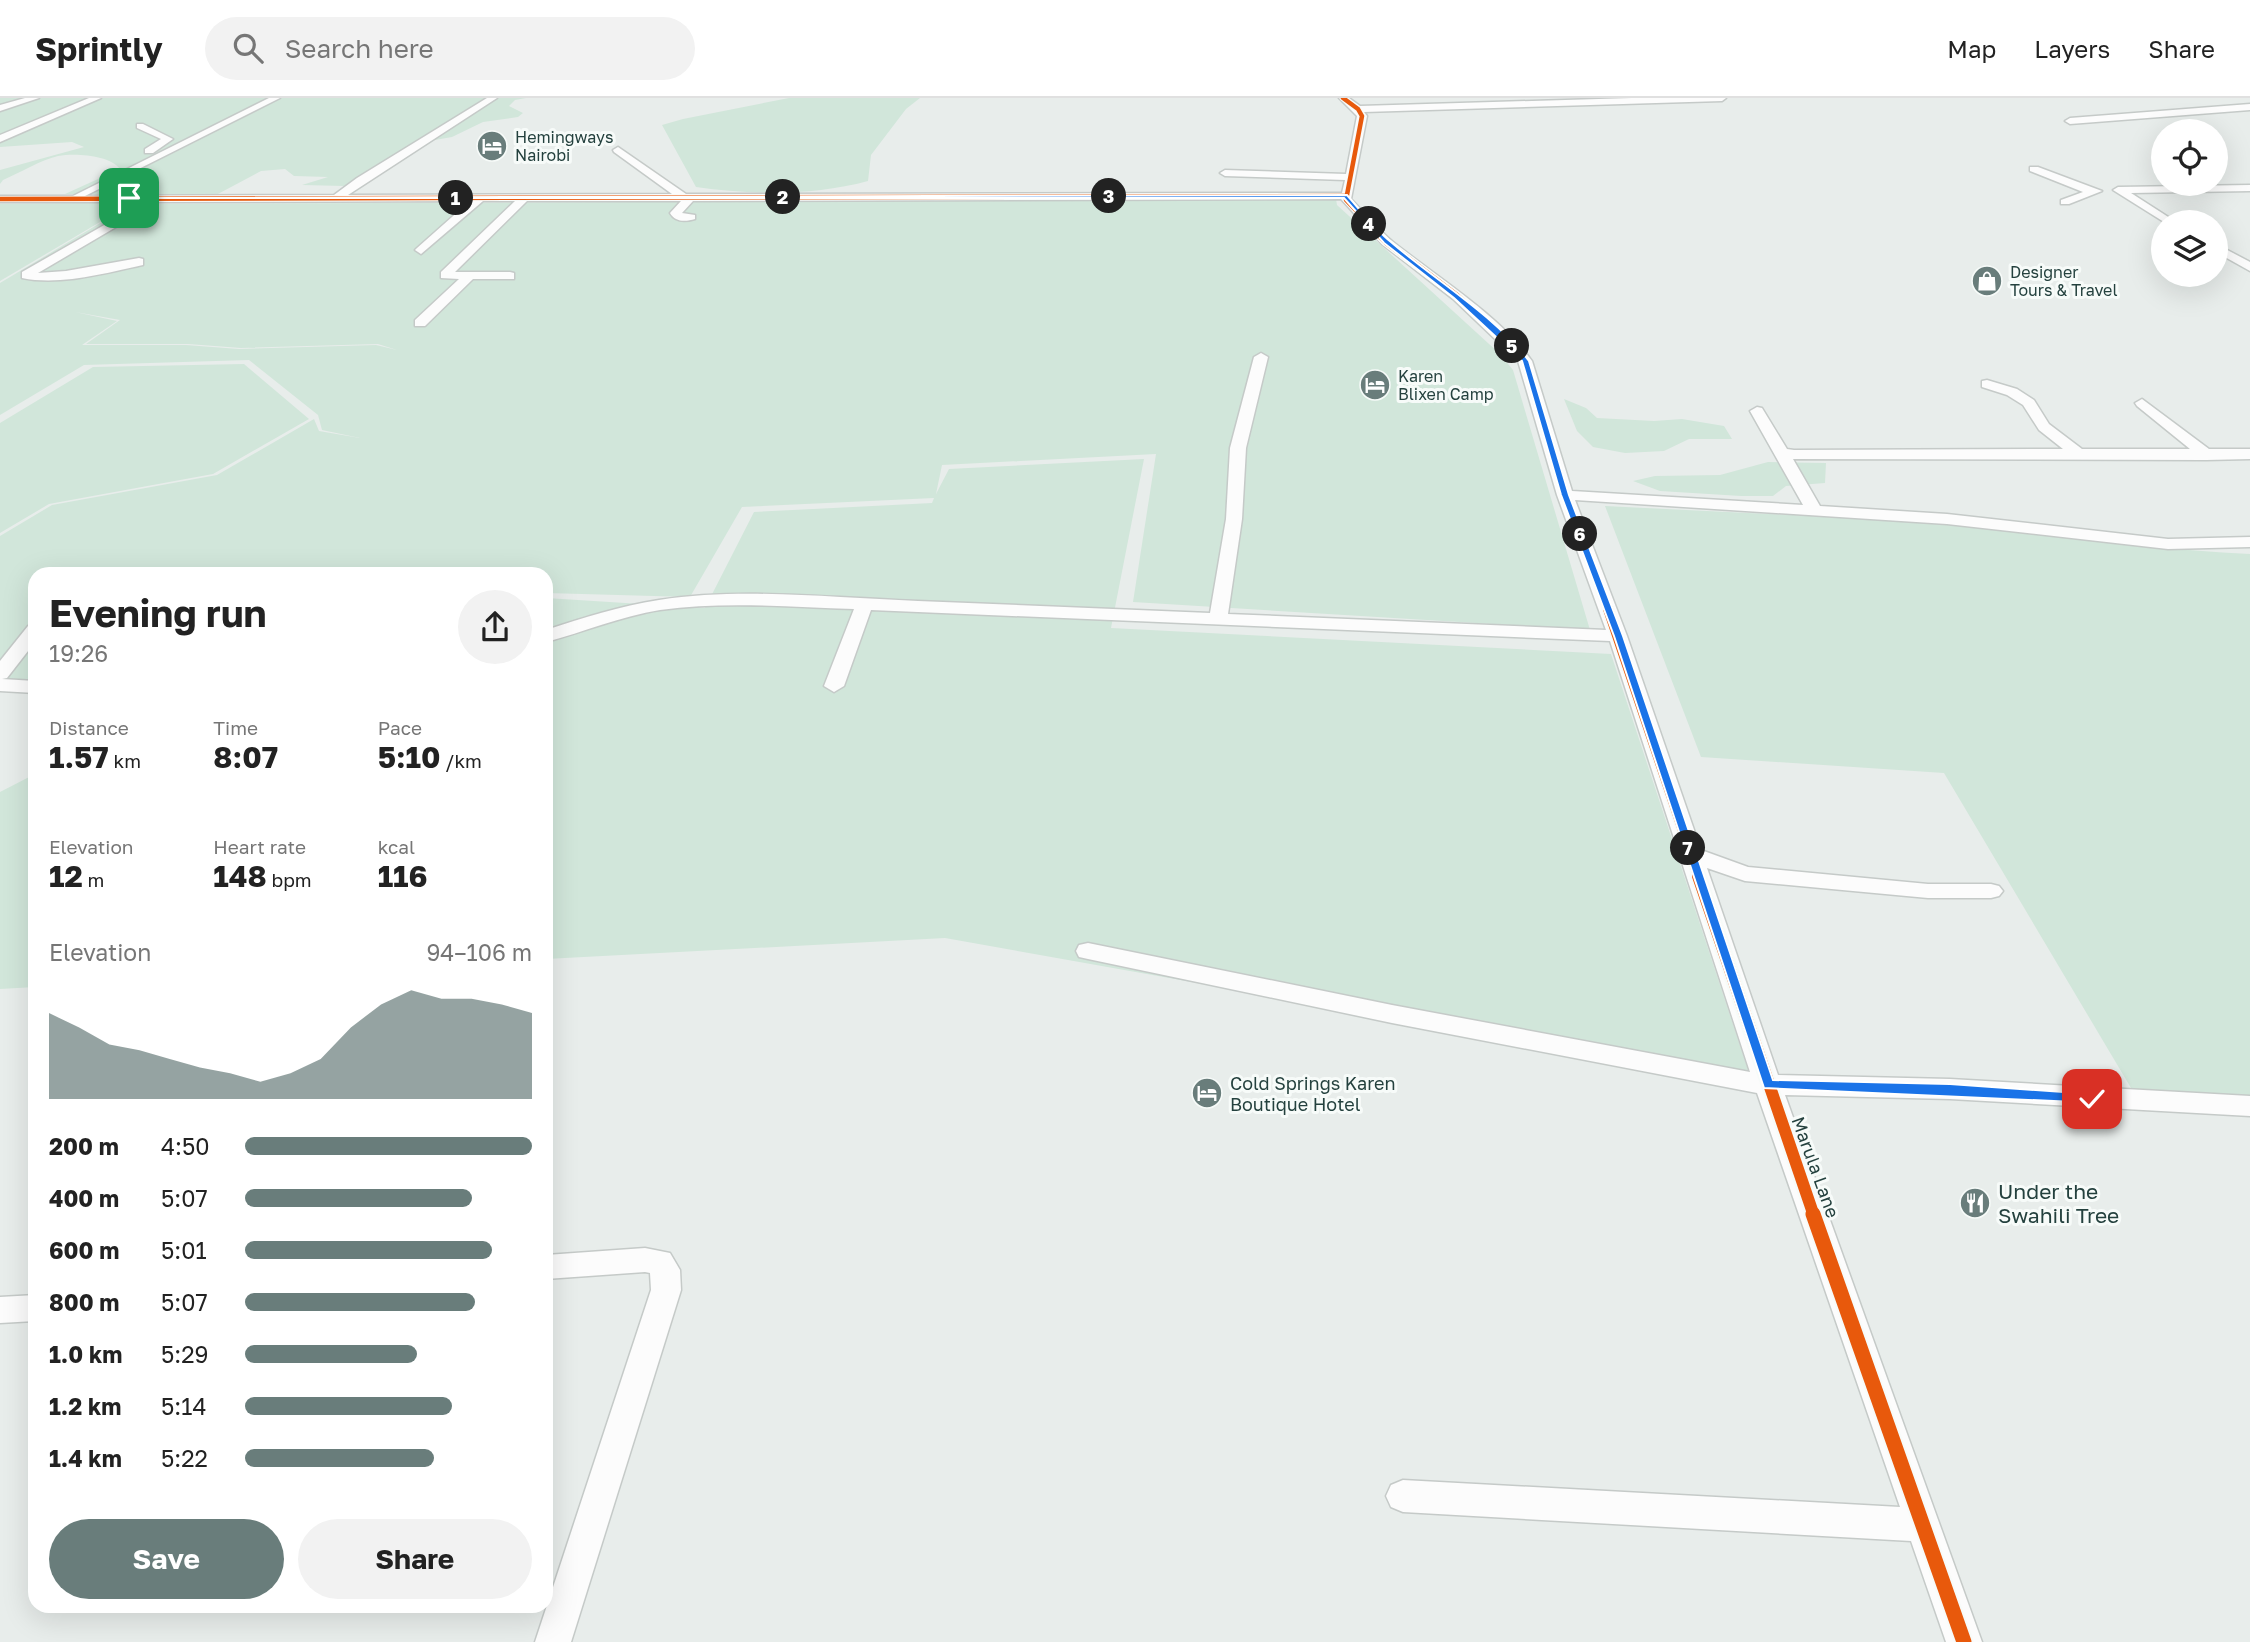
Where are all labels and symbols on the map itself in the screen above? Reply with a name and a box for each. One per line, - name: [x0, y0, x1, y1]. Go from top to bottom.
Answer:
- place label: Hemingways Nairobi: [515, 127, 613, 165]
- hotel icon: Hemingways Nairobi: [475, 129, 509, 163]
- pin: [99, 168, 159, 228]
- pin: 3: [1092, 178, 1126, 214]
- pin: 1: [438, 180, 474, 216]
- pin: 2: [766, 180, 800, 214]
- pin: 4: [1352, 206, 1386, 242]
- place label: Designer Tours & Travel: [2010, 262, 2118, 300]
- shop icon: Designer Tours & Travel: [1970, 264, 2004, 298]
- pin: 5: [1494, 328, 1530, 364]
- place label: Karen Blixen Camp: [1398, 366, 1494, 404]
- hotel icon: Karen Blixen Camp: [1358, 368, 1392, 402]
- pin: 6: [1562, 516, 1598, 551]
- pin: 7: [1670, 830, 1706, 866]
- pin: [2062, 1069, 2122, 1129]
- place label: Cold Springs Karen Boutique Hotel: [1230, 1072, 1396, 1115]
- hotel icon: Cold Springs Karen Boutique Hotel: [1190, 1076, 1224, 1110]
- street label: Marula Lane: [1788, 1113, 1844, 1221]
- place label: Under the Swahili Tree: [1998, 1178, 2119, 1228]
- restaurant icon: Under the Swahili Tree: [1958, 1186, 1992, 1220]

